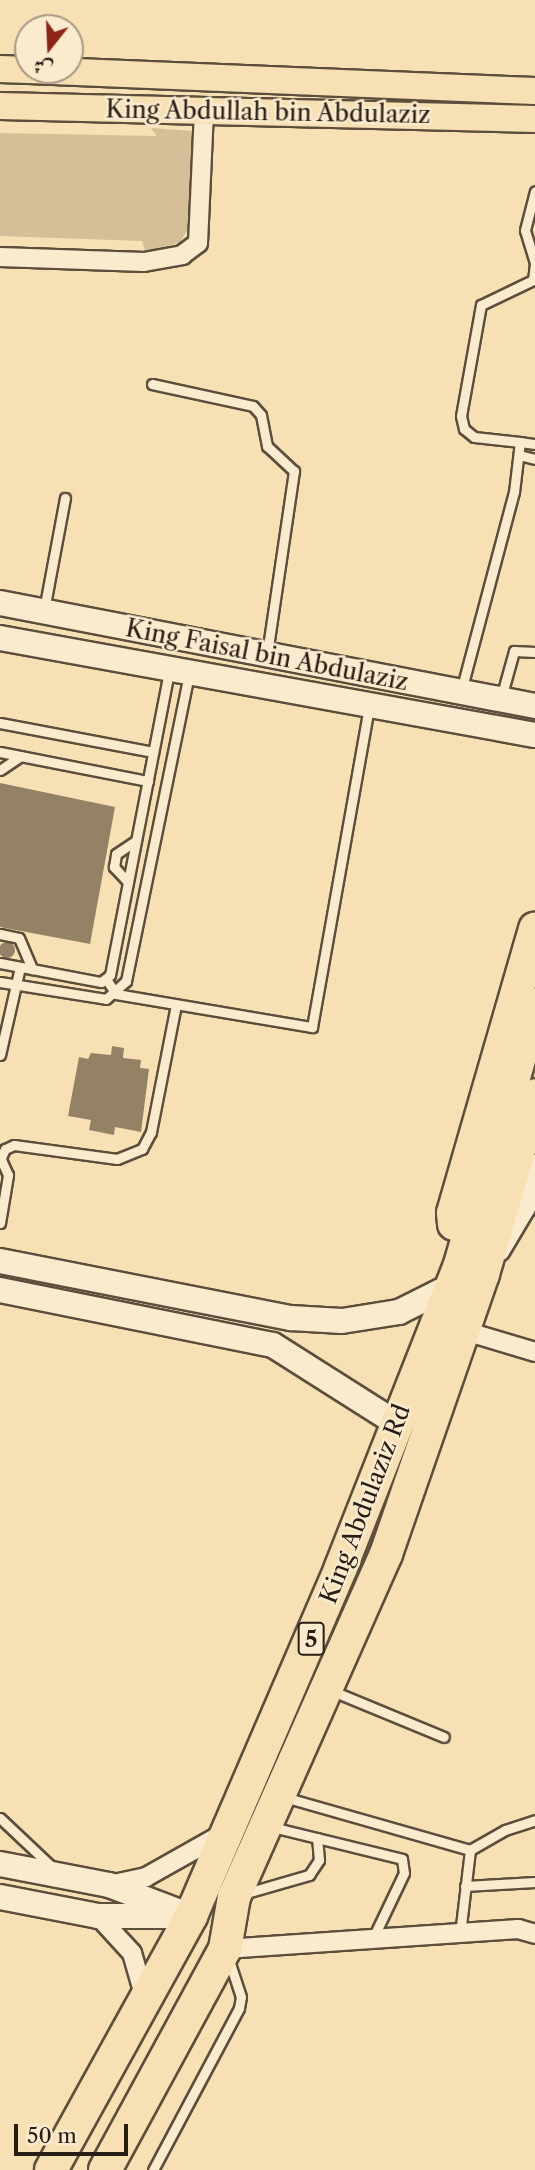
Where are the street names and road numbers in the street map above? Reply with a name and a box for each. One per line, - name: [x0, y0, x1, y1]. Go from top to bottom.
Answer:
- street label: King Abdullah bin Abdulaziz: [104, 95, 432, 129]
- street label: King Faisal bin Abdulaziz: [123, 613, 411, 697]
- street label: King Abdulaziz Rd: [314, 1400, 416, 1608]
- road number: 5: [297, 1620, 325, 1658]

